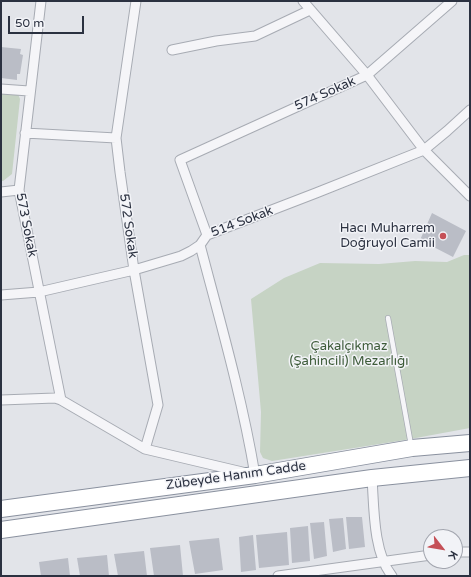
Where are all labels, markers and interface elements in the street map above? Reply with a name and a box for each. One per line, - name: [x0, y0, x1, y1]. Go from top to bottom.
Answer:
- scale bar: [10, 8, 86, 34]
- text: 50 m: [15, 16, 44, 30]
- street label: 574 Sokak: [292, 74, 358, 114]
- street label: 573 Sokak: [12, 192, 40, 258]
- street label: 572 Sokak: [116, 193, 140, 259]
- street label: 514 Sokak: [209, 203, 275, 241]
- place label: Hacı Muharrem Doğruyol Camii: [340, 221, 435, 252]
- marker: Hacı Muharrem Doğruyol Camii: [438, 231, 448, 241]
- park label: Çakalçıkmaz (Şahincili) Mezarlığı: [290, 339, 408, 370]
- street label: Zübeyde Hanım Cadde: [165, 458, 307, 494]
- north arrow: [423, 529, 463, 569]
- text: K: [445, 548, 460, 561]

